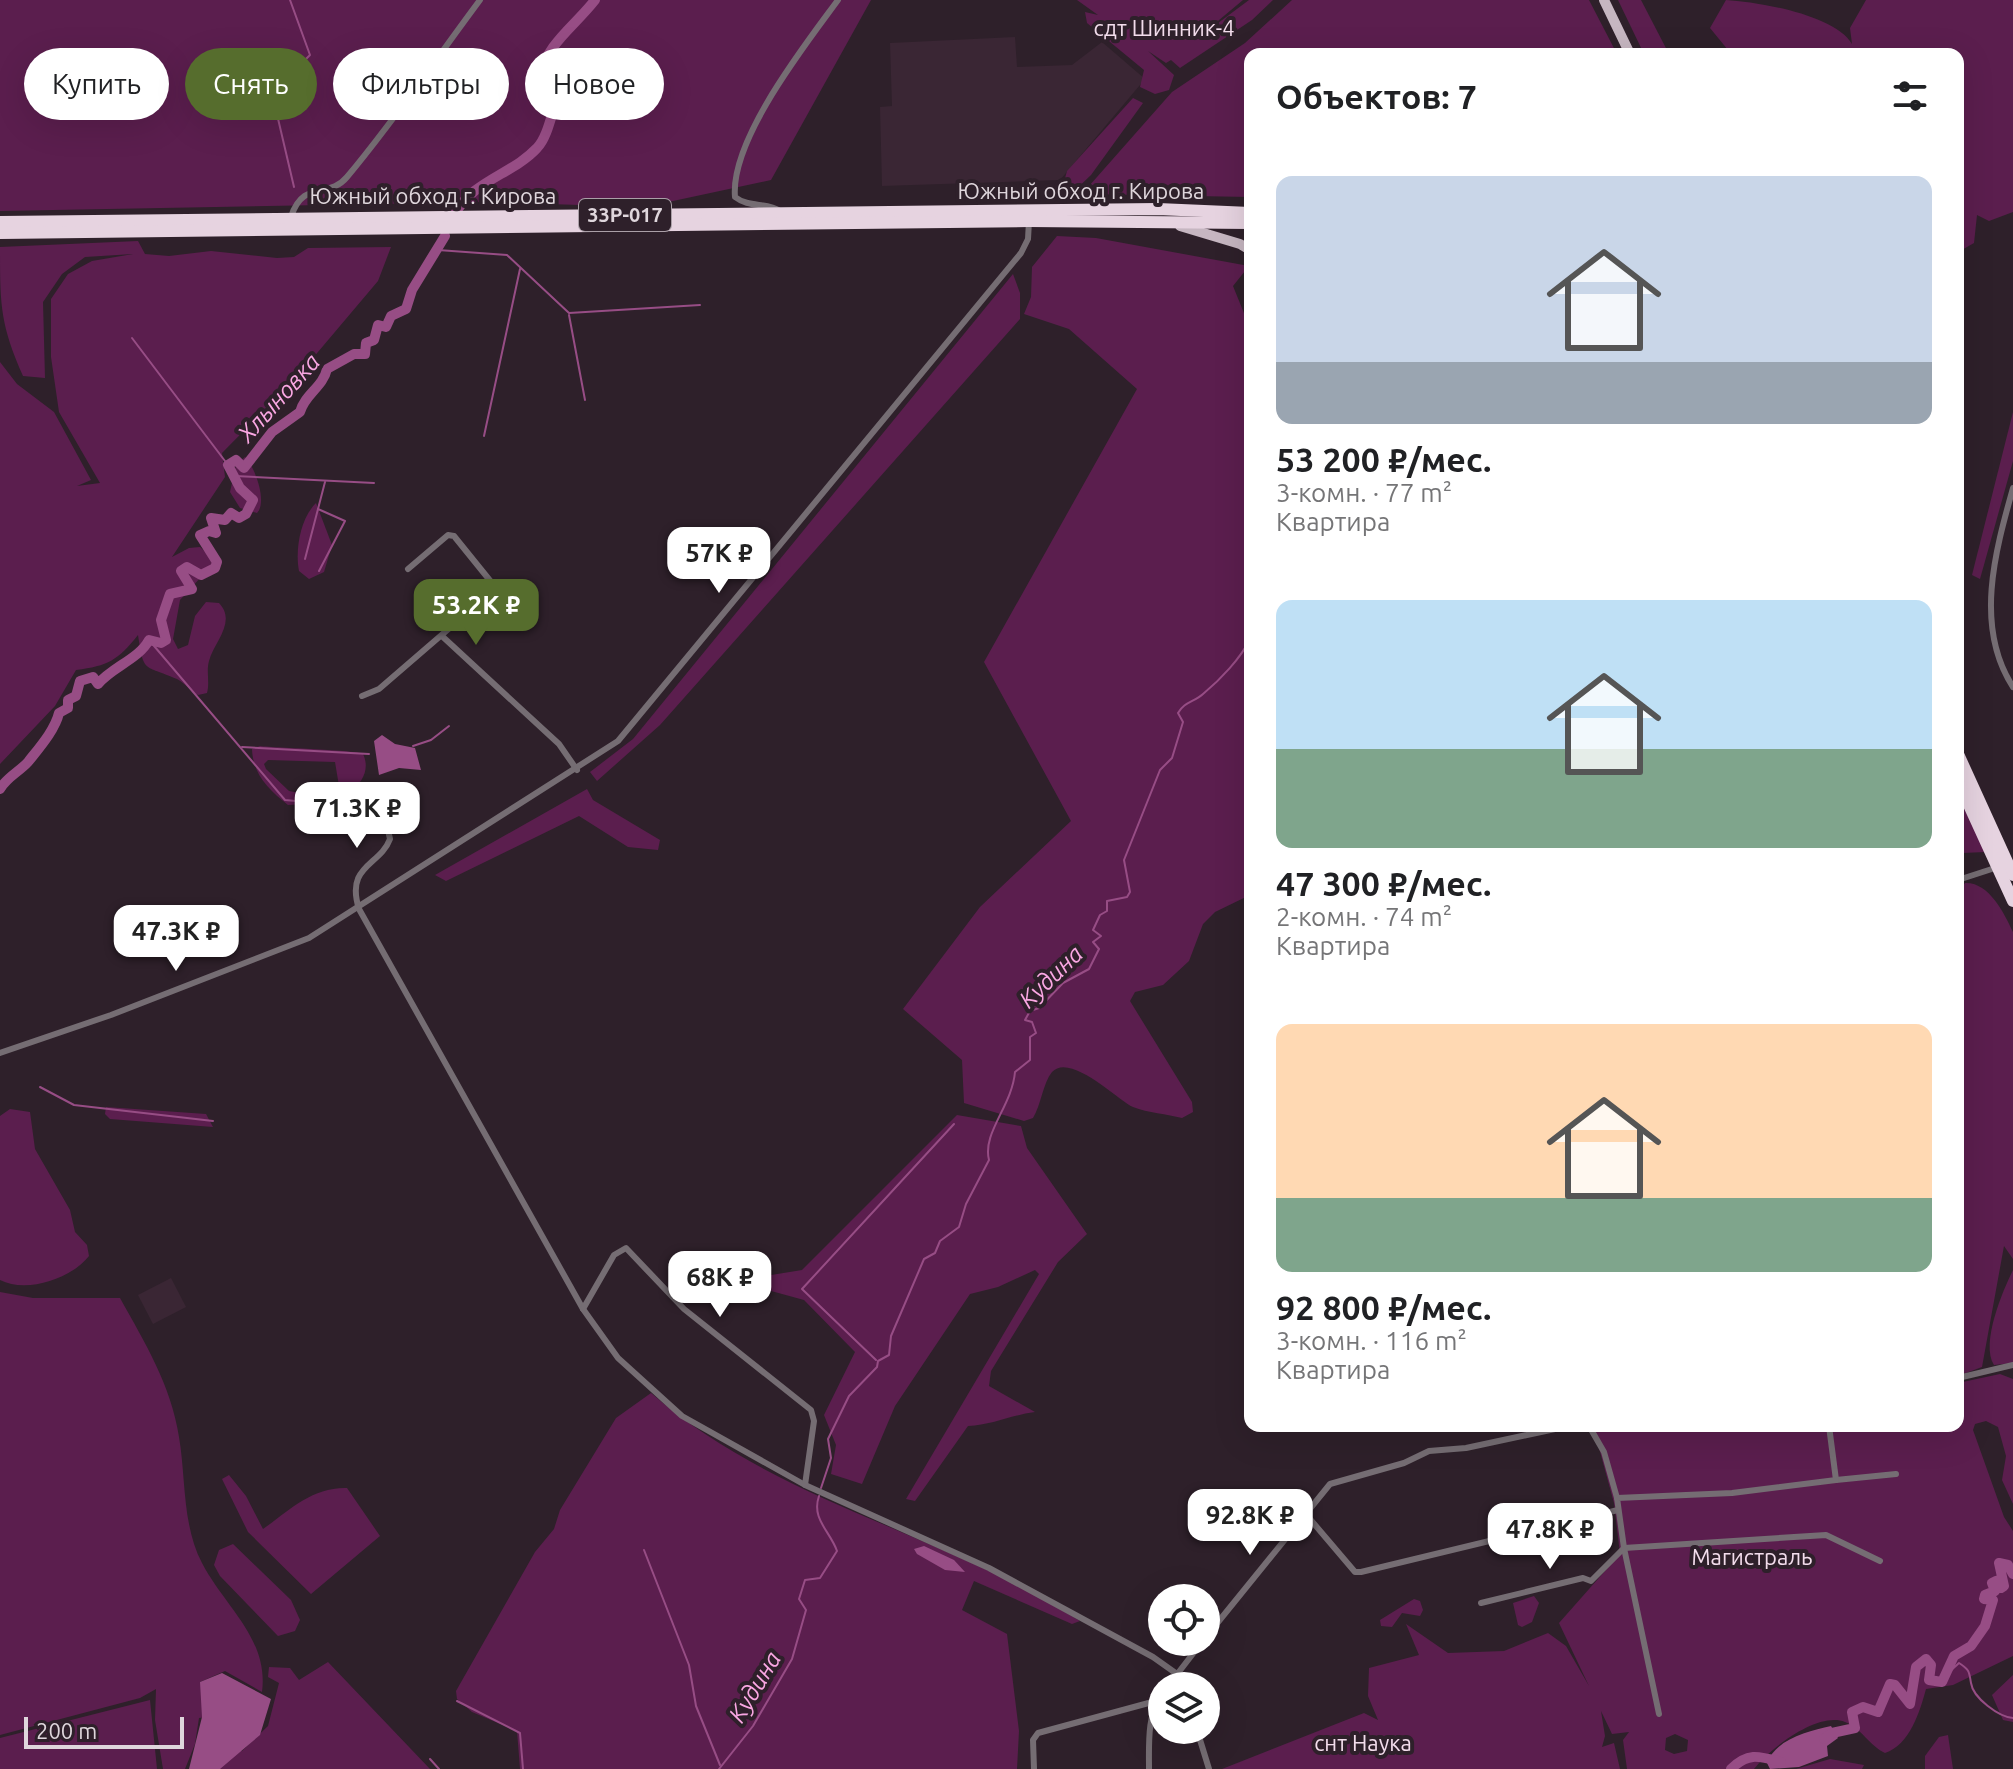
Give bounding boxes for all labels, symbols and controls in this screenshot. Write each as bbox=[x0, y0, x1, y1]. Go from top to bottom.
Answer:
park label: сдт Шинник-4 bbox=[1093, 15, 1235, 40]
chip: Купить bbox=[24, 48, 169, 120]
chip: Снять bbox=[185, 48, 317, 120]
chip: Фильтры bbox=[333, 48, 509, 120]
chip: Новое bbox=[525, 48, 664, 120]
icon: filters bbox=[1888, 74, 1932, 118]
text: Объектов: 7 bbox=[1276, 77, 1477, 115]
street label: Южный обход г. Кирова bbox=[958, 178, 1204, 203]
street label: Южный обход г. Кирова bbox=[310, 183, 556, 208]
road number: 33Р-017 bbox=[579, 199, 671, 231]
icon: home bbox=[1532, 228, 1676, 372]
water label: Хлыновка bbox=[231, 348, 325, 449]
text: 53 200 ₽/мес. bbox=[1276, 440, 1491, 478]
text: 3-комн. · 77 m² bbox=[1276, 478, 1452, 507]
text: Квартира bbox=[1276, 507, 1390, 536]
pin: 57K ₽ bbox=[663, 527, 775, 595]
text: 57K ₽ bbox=[685, 538, 753, 567]
pin: 53.2K ₽ bbox=[402, 579, 550, 647]
text: 53.2K ₽ bbox=[432, 590, 520, 619]
icon: home bbox=[1532, 652, 1676, 796]
pin: 71.3K ₽ bbox=[283, 782, 431, 850]
text: 71.3K ₽ bbox=[313, 793, 401, 822]
text: 47 300 ₽/мес. bbox=[1276, 864, 1491, 902]
text: 2-комн. · 74 m² bbox=[1276, 902, 1452, 931]
pin: 47.3K ₽ bbox=[102, 905, 250, 973]
text: 47.3K ₽ bbox=[132, 916, 220, 945]
text: Квартира bbox=[1276, 931, 1390, 960]
water label: Кудина bbox=[1013, 940, 1088, 1013]
icon: home bbox=[1532, 1076, 1676, 1220]
pin: 68K ₽ bbox=[664, 1251, 776, 1319]
text: 68K ₽ bbox=[686, 1262, 754, 1291]
text: 92 800 ₽/мес. bbox=[1276, 1288, 1491, 1326]
text: 3-комн. · 116 m² bbox=[1276, 1326, 1467, 1355]
text: Квартира bbox=[1276, 1355, 1390, 1384]
pin: 92.8K ₽ bbox=[1176, 1489, 1324, 1557]
text: 92.8K ₽ bbox=[1206, 1500, 1294, 1529]
pin: 47.8K ₽ bbox=[1476, 1503, 1624, 1571]
text: 47.8K ₽ bbox=[1506, 1514, 1594, 1543]
park label: Магистраль bbox=[1691, 1544, 1813, 1569]
map controls bbox=[1148, 1584, 1220, 1744]
button: locate bbox=[1148, 1584, 1220, 1656]
water label: Кудина bbox=[723, 1646, 786, 1727]
button: layers bbox=[1148, 1672, 1220, 1744]
scale bar bbox=[24, 1713, 184, 1749]
text: 200 m bbox=[36, 1718, 97, 1743]
park label: снт Наука bbox=[1314, 1730, 1412, 1755]

